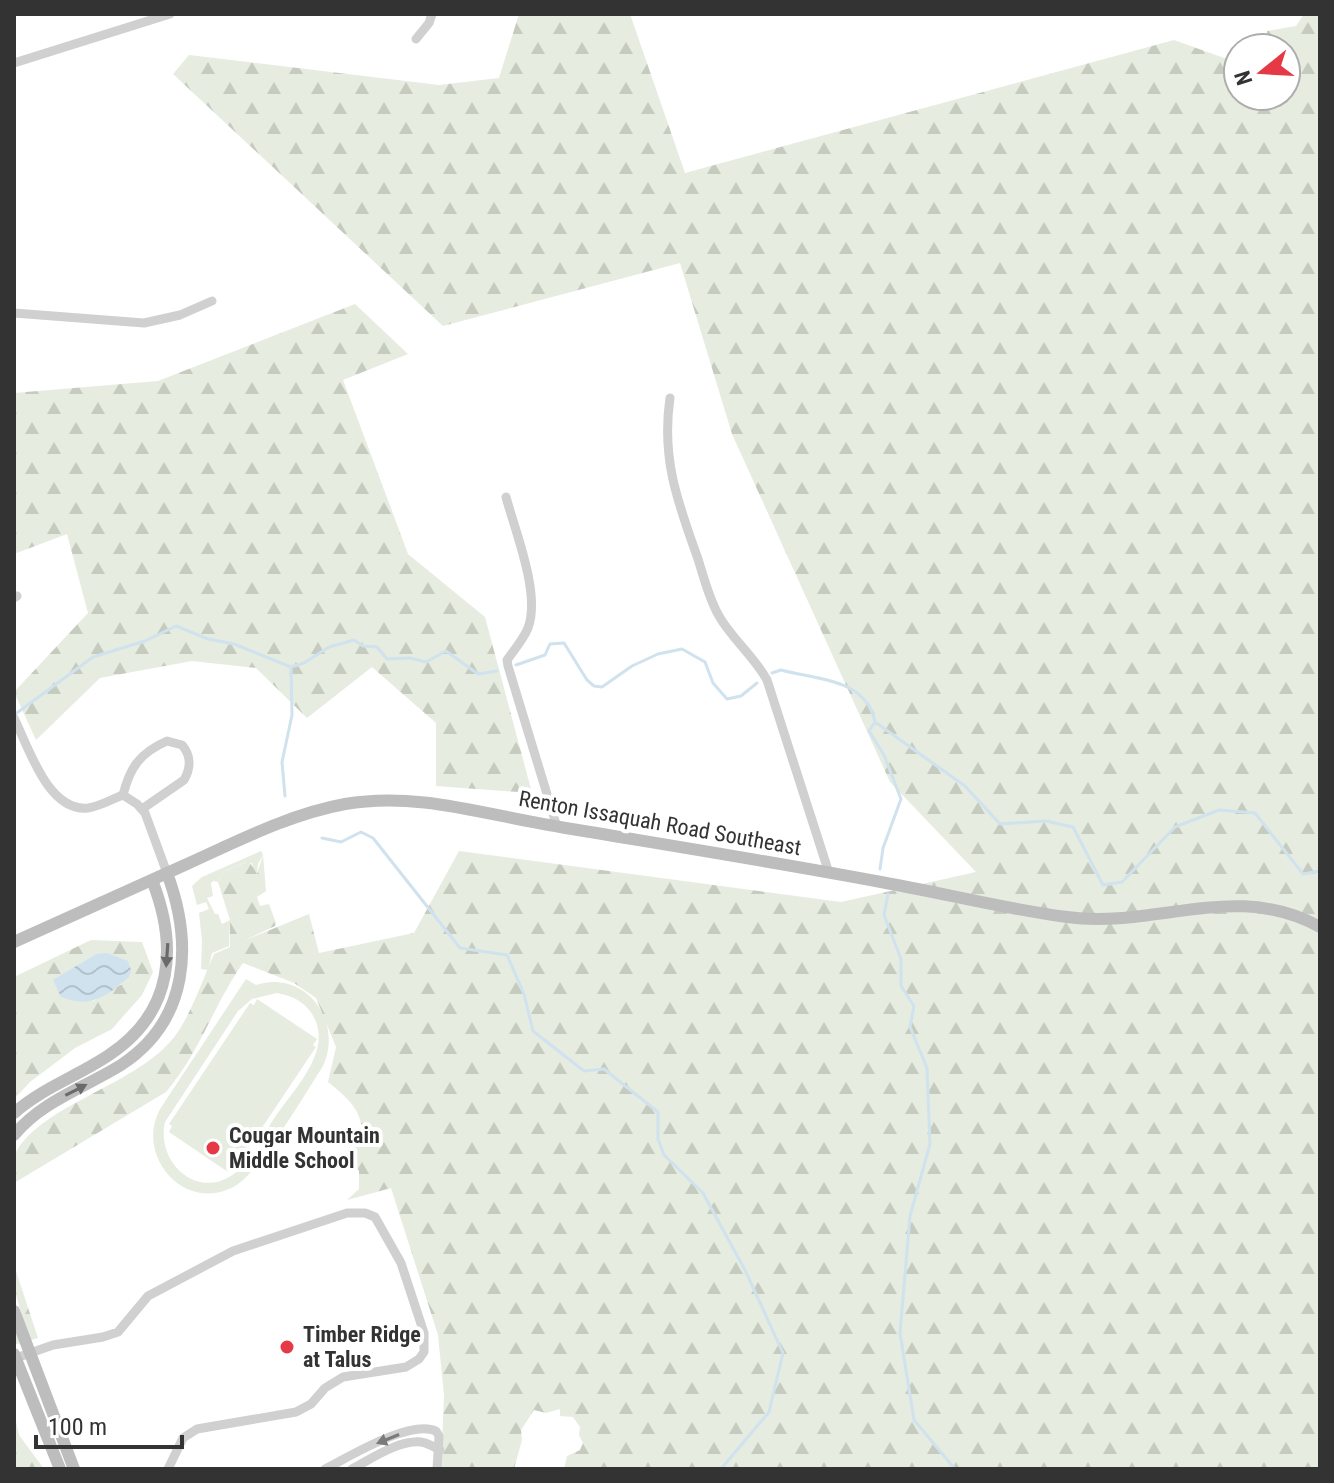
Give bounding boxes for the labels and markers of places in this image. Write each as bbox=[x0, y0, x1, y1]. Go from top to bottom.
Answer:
place label: Cougar Mountain Middle School bbox=[229, 1123, 380, 1173]
marker: Cougar Mountain Middle School bbox=[204, 1139, 222, 1157]
place label: Timber Ridge at Talus bbox=[303, 1322, 421, 1372]
marker: Timber Ridge at Talus bbox=[278, 1338, 296, 1356]

